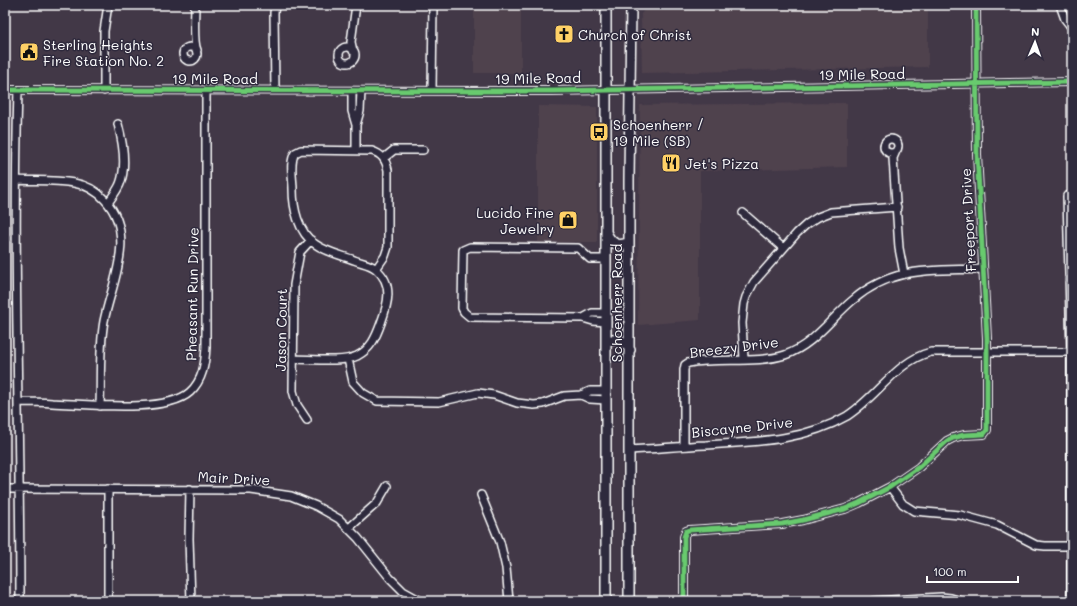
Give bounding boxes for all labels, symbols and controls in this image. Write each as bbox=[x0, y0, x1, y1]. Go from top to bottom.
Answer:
north arrow bbox=[1015, 22, 1055, 62]
church icon: Church of Christ bbox=[553, 23, 575, 45]
text: N bbox=[1031, 24, 1040, 39]
place label: Church of Christ bbox=[578, 25, 692, 44]
place label: Sterling Heights Fire Station No. 2 bbox=[43, 35, 164, 70]
public building icon: Sterling Heights Fire Station No. 2 bbox=[18, 41, 40, 63]
street label: 19 Mile Road bbox=[819, 64, 905, 84]
street label: 19 Mile Road bbox=[495, 68, 581, 88]
street label: 19 Mile Road bbox=[172, 69, 258, 88]
place label: Schoenherr / 19 Mile (SB) bbox=[613, 115, 704, 150]
bus stop icon: Schoenherr / 19 Mile (SB) bbox=[588, 121, 610, 143]
restaurant icon: Jet's Pizza bbox=[660, 152, 682, 174]
place label: Jet's Pizza bbox=[685, 154, 759, 173]
street label: Freeport Drive bbox=[956, 168, 980, 272]
place label: Lucido Fine Jewelry bbox=[476, 203, 554, 238]
shop icon: Lucido Fine Jewelry bbox=[557, 209, 579, 231]
street label: Pheasant Run Drive bbox=[181, 227, 203, 361]
street label: Schoenherr Road bbox=[607, 244, 626, 362]
street label: Jason Court bbox=[271, 288, 291, 372]
street label: Breezy Drive bbox=[688, 332, 780, 362]
street label: Biscayne Drive bbox=[690, 412, 794, 442]
street label: Mair Drive bbox=[197, 467, 271, 489]
scale bar bbox=[927, 558, 1018, 584]
text: 100 m bbox=[933, 563, 967, 579]

